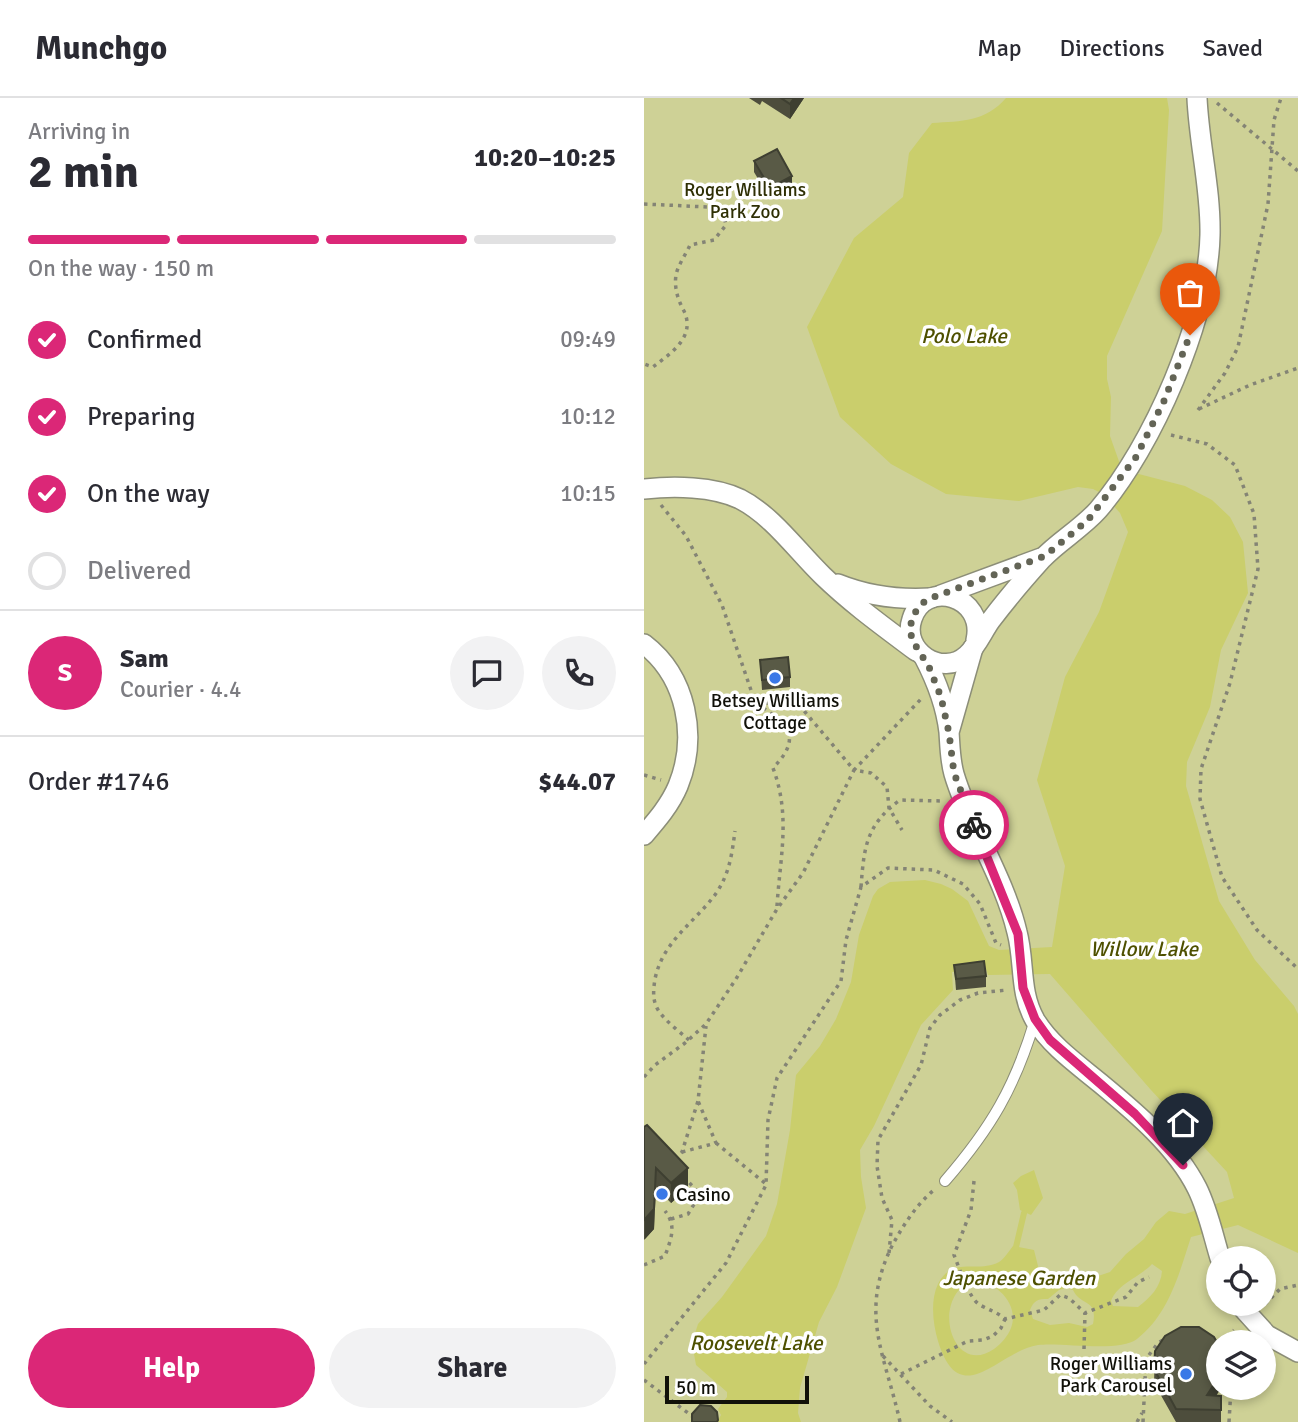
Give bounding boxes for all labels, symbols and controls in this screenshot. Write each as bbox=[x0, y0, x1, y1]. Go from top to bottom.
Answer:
text: Munchgo bbox=[35, 28, 167, 69]
text: Map bbox=[977, 33, 1022, 63]
text: Directions bbox=[1060, 33, 1165, 63]
text: Saved bbox=[1203, 33, 1263, 63]
text: Arriving in bbox=[28, 117, 130, 146]
text: 10:20–10:25 bbox=[474, 142, 616, 174]
text: 2 min bbox=[28, 144, 139, 200]
park label: Roger Williams Park Zoo bbox=[684, 178, 806, 224]
text: On the way · 150 m bbox=[28, 254, 214, 283]
pin bbox=[1160, 263, 1220, 335]
icon: bag bbox=[1171, 274, 1209, 312]
icon: check bbox=[28, 321, 66, 359]
water label: Polo Lake bbox=[921, 323, 1008, 349]
text: Confirmed bbox=[87, 324, 202, 356]
text: 09:49 bbox=[560, 325, 616, 354]
icon: check bbox=[28, 398, 66, 436]
text: Preparing bbox=[87, 401, 195, 433]
text: 10:12 bbox=[560, 402, 616, 431]
icon: check bbox=[28, 475, 66, 513]
text: On the way bbox=[87, 478, 210, 510]
text: 10:15 bbox=[560, 479, 616, 508]
text: Delivered bbox=[87, 555, 192, 587]
button: chat bbox=[450, 636, 524, 710]
button: phone bbox=[542, 636, 616, 710]
text: Sam bbox=[120, 643, 169, 675]
text: S bbox=[58, 657, 72, 689]
marker: Betsey Williams Cottage bbox=[767, 670, 783, 686]
text: Courier · 4.4 bbox=[120, 675, 241, 704]
place label: Betsey Williams Cottage bbox=[711, 689, 839, 735]
text: Order #1746 bbox=[28, 766, 169, 798]
text: $44.07 bbox=[538, 766, 616, 798]
courier bbox=[939, 790, 1009, 860]
icon: bike bbox=[955, 806, 993, 844]
water label: Willow Lake bbox=[1090, 936, 1199, 962]
pin bbox=[1153, 1093, 1213, 1165]
icon: home bbox=[1164, 1104, 1202, 1142]
place label: Casino bbox=[676, 1183, 731, 1207]
marker: Casino bbox=[654, 1186, 670, 1202]
map controls bbox=[1206, 1246, 1276, 1400]
button: locate bbox=[1206, 1246, 1276, 1316]
water label: Japanese Garden bbox=[943, 1265, 1096, 1291]
button: Help bbox=[28, 1328, 315, 1408]
button: Share bbox=[329, 1328, 616, 1408]
water label: Roosevelt Lake bbox=[689, 1330, 824, 1356]
button: layers bbox=[1206, 1330, 1276, 1400]
place label: Roger Williams Park Carousel bbox=[1050, 1352, 1172, 1398]
marker: Roger Williams Park Carousel bbox=[1178, 1366, 1194, 1382]
scale bar bbox=[665, 1373, 808, 1405]
text: 50 m bbox=[676, 1376, 716, 1400]

